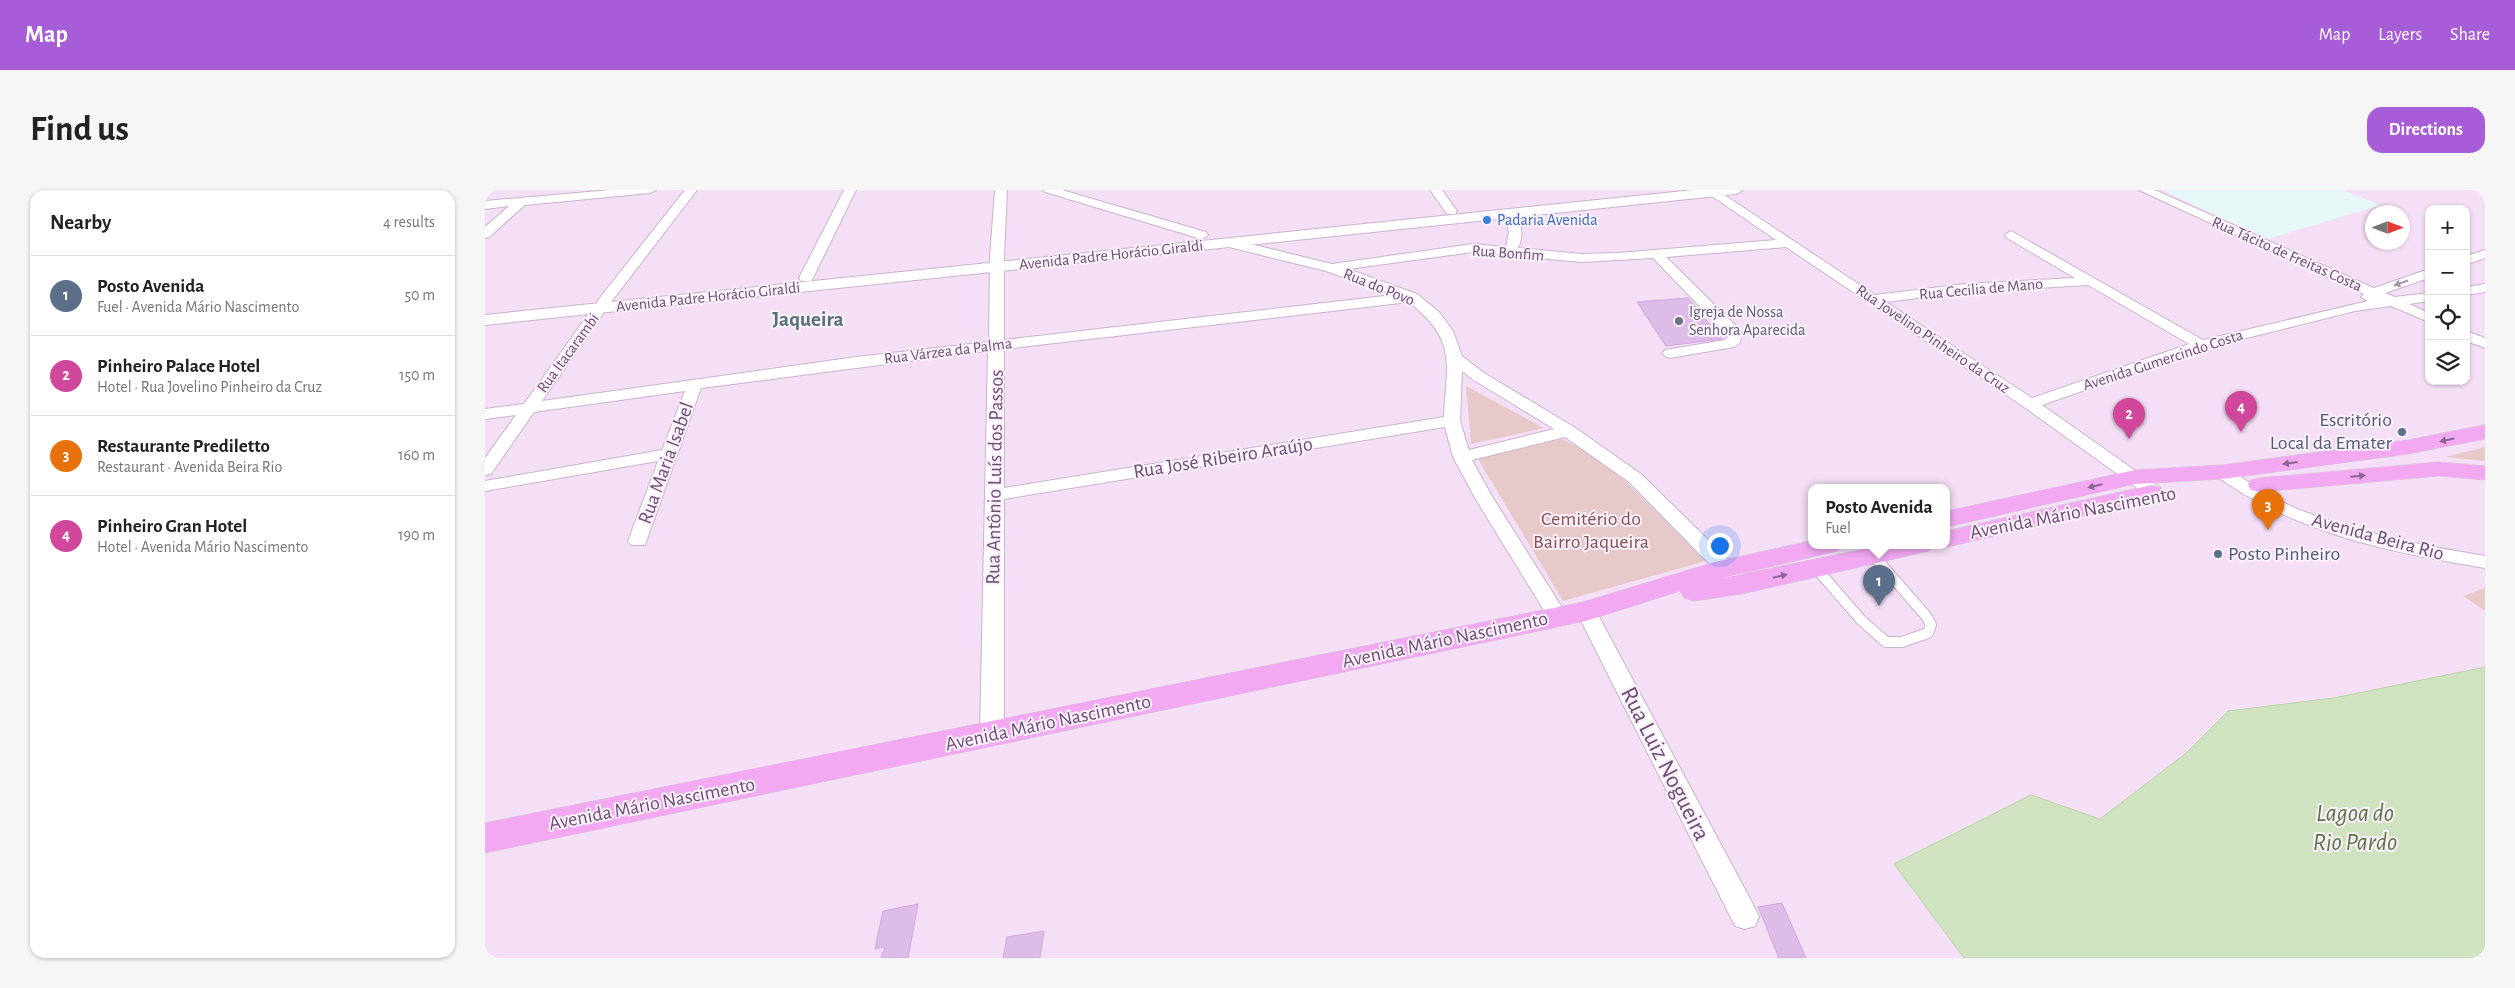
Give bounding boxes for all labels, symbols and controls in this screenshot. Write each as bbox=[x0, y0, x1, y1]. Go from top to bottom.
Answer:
text: Map bbox=[25, 23, 68, 47]
text: Map bbox=[2319, 26, 2350, 44]
text: Layers bbox=[2378, 26, 2422, 44]
text: Share bbox=[2450, 26, 2490, 44]
button: Directions bbox=[2367, 107, 2485, 153]
text: Find us bbox=[30, 112, 129, 147]
north arrow bbox=[2365, 205, 2410, 250]
map controls bbox=[2425, 205, 2470, 385]
button: + bbox=[2425, 205, 2470, 250]
text: Nearby bbox=[50, 212, 111, 233]
place label: Padaria Avenida bbox=[1497, 212, 1598, 228]
text: 4 results bbox=[383, 214, 435, 230]
marker: Padaria Avenida bbox=[1481, 214, 1493, 226]
street label: Rua Tácito de Freitas Costa bbox=[2209, 214, 2365, 294]
street label: Avenida Padre Horácio Giraldi bbox=[1018, 237, 1204, 273]
street label: Rua Bonfim bbox=[1471, 242, 1545, 264]
button: − bbox=[2425, 250, 2470, 295]
street label: Rua do Povo bbox=[1341, 265, 1417, 309]
street label: Rua Cecilia de Mano bbox=[1918, 276, 2044, 302]
text: Posto Avenida bbox=[97, 277, 204, 296]
street label: Avenida Padre Horácio Giraldi bbox=[615, 279, 801, 315]
one-way arrow bbox=[2393, 279, 2408, 287]
street label: Rua Jovelino Pinheiro da Cruz bbox=[1853, 282, 2013, 397]
text: 1 bbox=[63, 287, 69, 303]
text: 50 m bbox=[404, 287, 435, 303]
button: locate bbox=[2425, 295, 2470, 340]
text: Fuel · Avenida Mário Nascimento bbox=[97, 299, 299, 315]
place label: Igreja de Nossa Senhora Aparecida bbox=[1689, 304, 1805, 338]
district label: Jaqueira bbox=[772, 309, 844, 330]
street label: Rua Itacarambi bbox=[534, 310, 602, 396]
marker: Igreja de Nossa Senhora Aparecida bbox=[1673, 315, 1685, 327]
street label: Avenida Gumercindo Costa bbox=[2081, 327, 2245, 393]
street label: Rua Várzea da Palma bbox=[883, 335, 1013, 367]
button: layers bbox=[2425, 340, 2470, 385]
text: Pinheiro Palace Hotel bbox=[97, 357, 260, 376]
text: 2 bbox=[62, 367, 70, 383]
text: 150 m bbox=[399, 367, 435, 383]
street label: Rua Antônio Luís dos Passos bbox=[983, 369, 1007, 585]
text: Hotel · Rua Jovelino Pinheiro da Cruz bbox=[97, 379, 322, 395]
pin: 4 bbox=[2225, 391, 2257, 432]
pin: 2 bbox=[2113, 398, 2145, 439]
street label: Rua Maria Isabel bbox=[635, 399, 697, 527]
place label: Escritório Local da Emater bbox=[2270, 410, 2393, 453]
marker: Escritório Local da Emater bbox=[2396, 426, 2408, 438]
street label: Rua José Ribeiro Araújo bbox=[1132, 434, 1314, 482]
one-way arrow bbox=[2438, 436, 2454, 444]
text: Restaurante Prediletto bbox=[97, 437, 270, 456]
text: 3 bbox=[63, 447, 69, 463]
text: 160 m bbox=[398, 447, 435, 463]
text: Restaurant · Avenida Beira Rio bbox=[97, 459, 282, 475]
one-way arrow bbox=[2282, 459, 2298, 467]
one-way arrow bbox=[2351, 472, 2367, 480]
one-way arrow bbox=[2087, 482, 2102, 490]
street label: Avenida Mário Nascimento bbox=[1968, 483, 2178, 543]
popup bbox=[1808, 484, 1950, 549]
pin: 3 bbox=[2252, 489, 2284, 530]
text: Posto Avenida bbox=[1825, 498, 1933, 517]
park label: Cemitério do Bairro Jaqueira bbox=[1533, 509, 1649, 552]
street label: Avenida Beira Rio bbox=[2310, 510, 2446, 564]
text: Pinheiro Gran Hotel bbox=[97, 517, 247, 536]
text: Fuel bbox=[1825, 520, 1851, 536]
text: 4 bbox=[62, 527, 70, 543]
text: 190 m bbox=[398, 527, 435, 543]
your location bbox=[1707, 533, 1733, 559]
text: Hotel · Avenida Mário Nascimento bbox=[97, 539, 308, 555]
place label: Posto Pinheiro bbox=[2228, 544, 2340, 564]
marker: Posto Pinheiro bbox=[2212, 548, 2224, 560]
pin: 1 bbox=[1863, 565, 1895, 606]
one-way arrow bbox=[1772, 572, 1788, 580]
street label: Avenida Mário Nascimento bbox=[1340, 608, 1550, 672]
street label: Rua Luiz Nogueira bbox=[1616, 683, 1714, 845]
street label: Avenida Mário Nascimento bbox=[943, 691, 1153, 755]
street label: Avenida Mário Nascimento bbox=[547, 774, 757, 834]
water label: Lagoa do Rio Pardo bbox=[2313, 801, 2397, 855]

